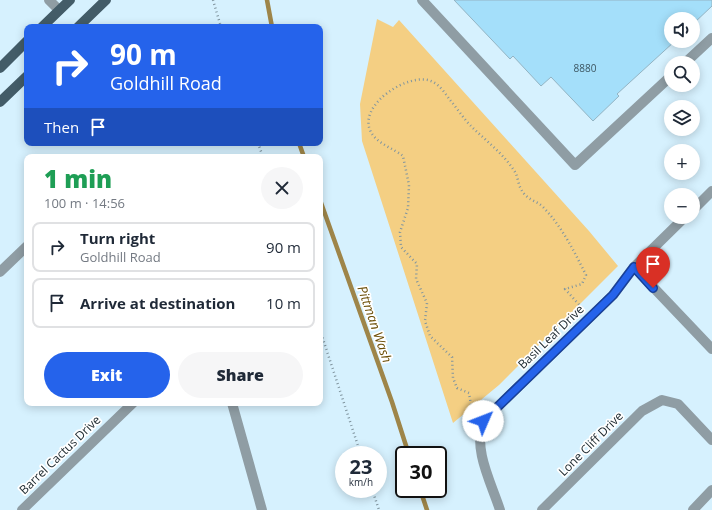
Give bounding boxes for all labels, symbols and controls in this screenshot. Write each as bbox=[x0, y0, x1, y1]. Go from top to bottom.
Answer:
map controls bbox=[664, 12, 700, 224]
button: sound bbox=[664, 12, 700, 48]
text: 90 m bbox=[110, 35, 177, 73]
icon: right bbox=[44, 40, 96, 92]
button: search bbox=[664, 56, 700, 92]
house number: 8880 bbox=[574, 61, 597, 75]
text: Goldhill Road bbox=[110, 71, 222, 95]
button: layers bbox=[664, 100, 700, 136]
icon: arrive bbox=[87, 116, 109, 138]
text: Then bbox=[44, 117, 79, 137]
button: + bbox=[664, 144, 700, 180]
text: 1 min bbox=[44, 162, 112, 195]
button: close bbox=[261, 167, 303, 209]
button: − bbox=[664, 188, 700, 224]
text: 100 m · 14:56 bbox=[44, 194, 125, 212]
text: Turn right bbox=[80, 228, 155, 248]
icon: right bbox=[46, 236, 68, 258]
text: 90 m bbox=[266, 237, 301, 257]
pin bbox=[636, 247, 670, 288]
text: Goldhill Road bbox=[80, 248, 161, 266]
icon: arrive bbox=[642, 253, 664, 275]
water label: Pittman Wash bbox=[353, 283, 397, 365]
icon: arrive bbox=[46, 292, 68, 314]
text: Arrive at destination bbox=[80, 293, 235, 313]
text: 10 m bbox=[266, 293, 301, 313]
street label: Basil Leaf Drive bbox=[514, 301, 588, 372]
button: Exit bbox=[44, 352, 170, 398]
button: Share bbox=[178, 352, 303, 398]
position arrow bbox=[462, 400, 504, 442]
street label: Lone Cliff Drive bbox=[555, 407, 627, 480]
street label: Barrel Cactus Drive bbox=[15, 411, 104, 498]
speed limit sign: 30 bbox=[395, 446, 447, 498]
text: 23 bbox=[350, 453, 372, 480]
text: km/h bbox=[349, 475, 373, 489]

